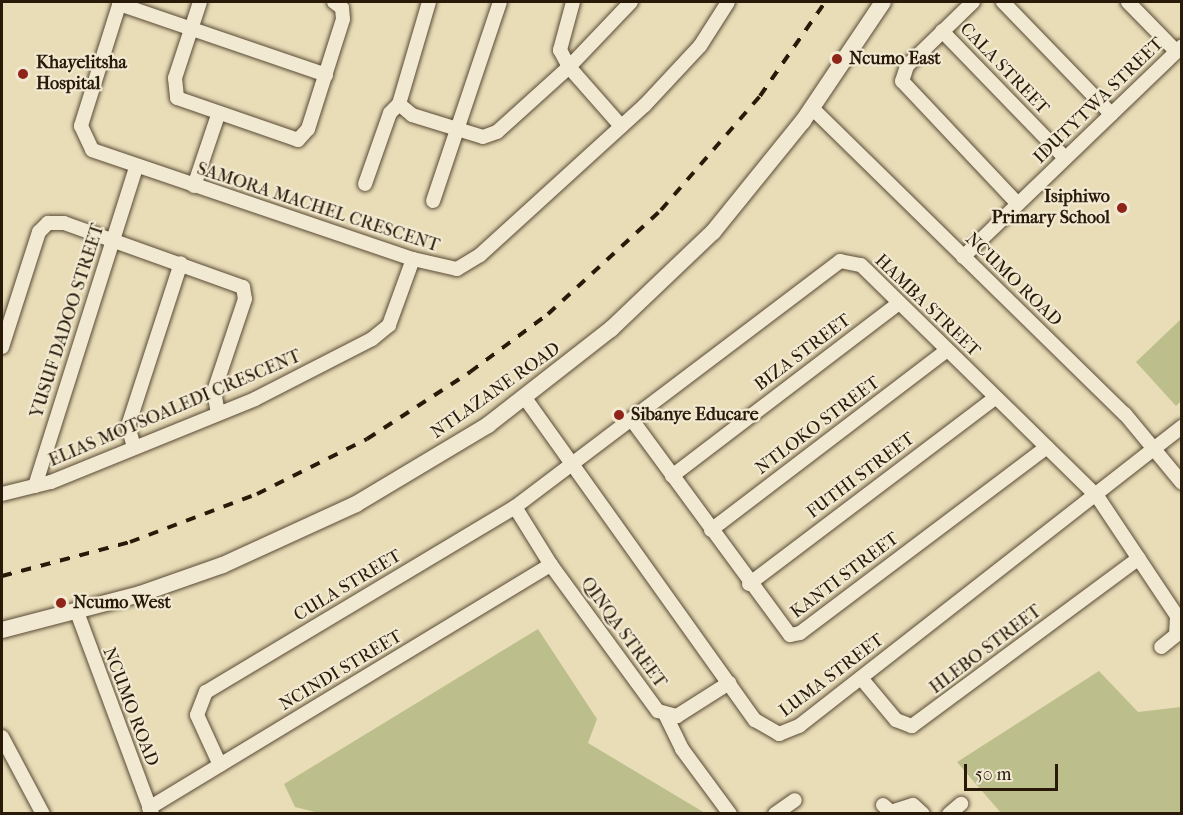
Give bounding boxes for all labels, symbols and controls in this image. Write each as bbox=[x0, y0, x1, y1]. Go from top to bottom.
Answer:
street label: CALA STREET bbox=[955, 19, 1053, 119]
street label: IDUTYTWA STREET bbox=[1030, 33, 1168, 169]
place label: Ncumo East bbox=[849, 48, 941, 70]
marker: Ncumo East bbox=[830, 52, 844, 66]
place label: Khayelitsha Hospital bbox=[36, 53, 127, 96]
marker: Khayelitsha Hospital bbox=[14, 65, 32, 83]
street label: SAMORA MACHEL CRESCENT bbox=[194, 158, 442, 258]
place label: Isiphiwo Primary School bbox=[992, 187, 1110, 230]
marker: Isiphiwo Primary School bbox=[1115, 201, 1129, 215]
street label: YUSUF DADOO STREET bbox=[26, 221, 110, 421]
street label: NCUMO ROAD bbox=[960, 229, 1066, 331]
street label: HAMBA STREET bbox=[870, 250, 984, 362]
street label: BIZA STREET bbox=[751, 310, 855, 396]
street label: NTLAZANE ROAD bbox=[427, 338, 565, 444]
street label: ELIAS MOTSOALEDI CRESCENT bbox=[46, 346, 304, 472]
street label: NTLOKO STREET bbox=[752, 372, 884, 480]
place label: Sibanye Educare bbox=[631, 404, 759, 426]
marker: Sibanye Educare bbox=[612, 408, 626, 422]
street label: FUTHI STREET bbox=[803, 428, 919, 524]
street label: KANTI STREET bbox=[787, 528, 903, 624]
street label: CULA STREET bbox=[290, 545, 406, 627]
street label: QINQA STREET bbox=[576, 573, 670, 693]
place label: Ncumo West bbox=[73, 592, 171, 614]
marker: Ncumo West bbox=[54, 596, 68, 610]
street label: HLEBO STREET bbox=[926, 601, 1046, 699]
street label: NCINDI STREET bbox=[276, 626, 406, 716]
street label: LUMA STREET bbox=[776, 630, 888, 722]
street label: NCUMO ROAD bbox=[97, 644, 163, 770]
scale bar bbox=[967, 752, 1062, 790]
text: 50 m bbox=[975, 764, 1011, 785]

